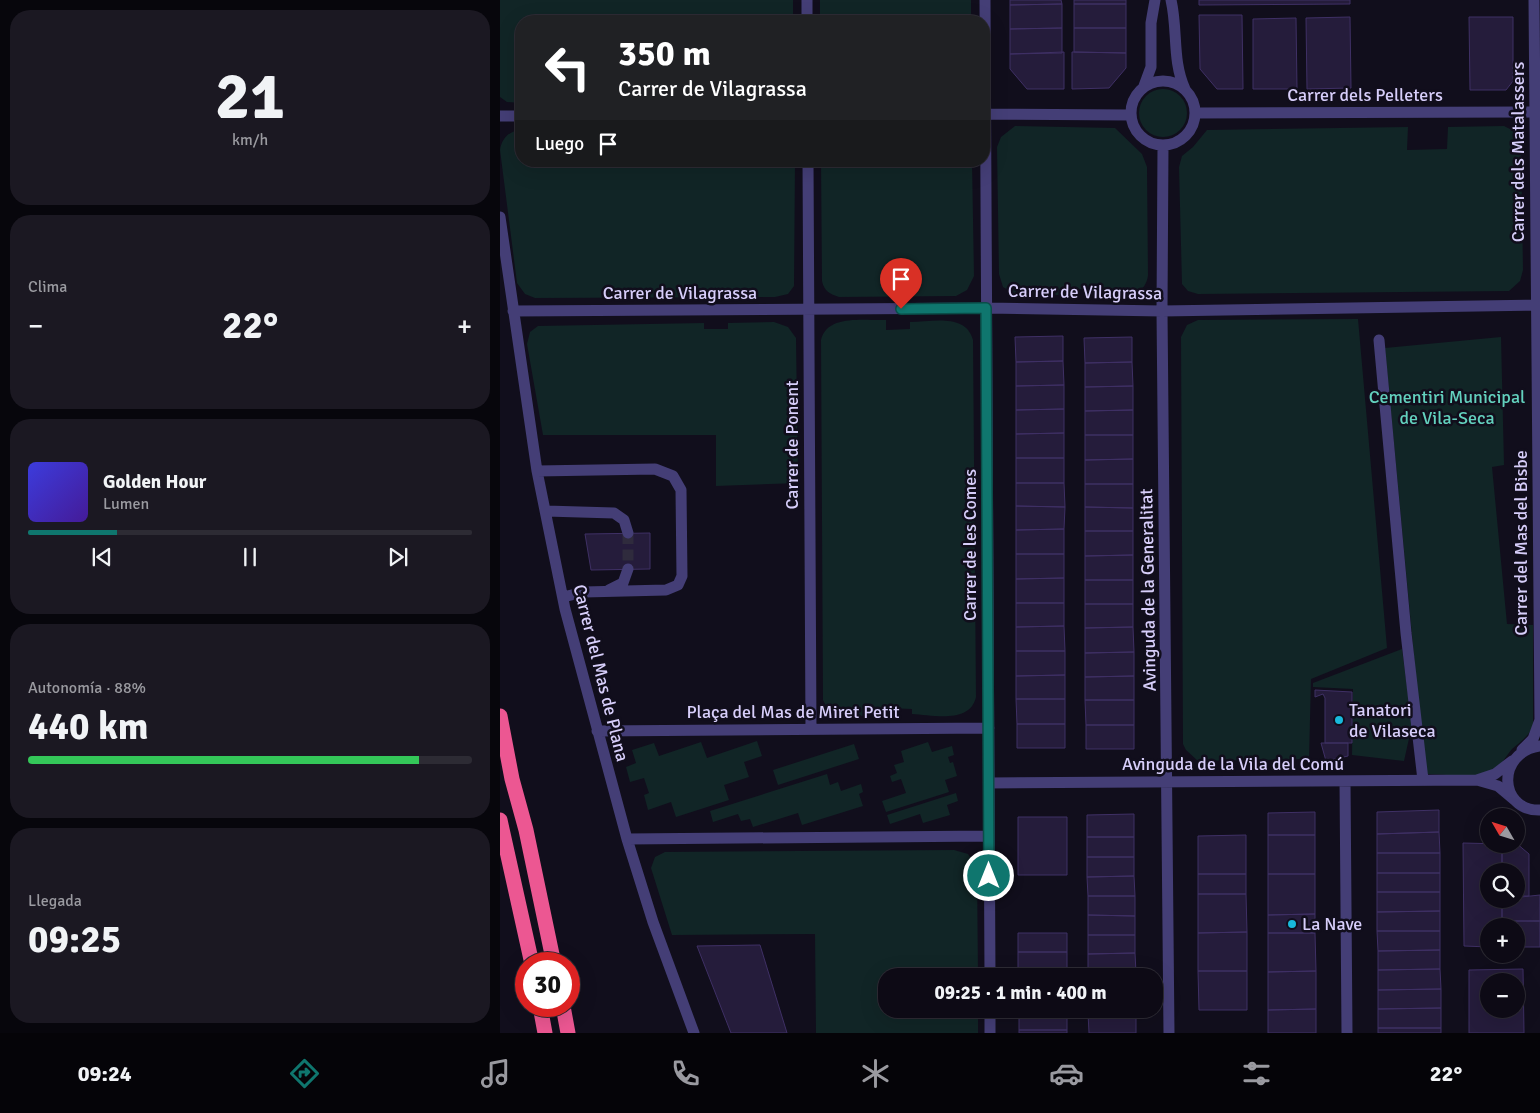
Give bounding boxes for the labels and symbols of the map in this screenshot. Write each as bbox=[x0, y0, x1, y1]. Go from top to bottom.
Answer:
street label: Carrer dels Matalassers bbox=[1507, 62, 1529, 242]
street label: Carrer dels Pelleters bbox=[1287, 84, 1443, 106]
pin bbox=[880, 258, 922, 309]
street label: Carrer de Vilagrassa bbox=[1008, 280, 1162, 304]
street label: Carrer de Vilagrassa bbox=[603, 282, 757, 304]
street label: Carrer de Ponent bbox=[781, 381, 803, 509]
park label: Cementiri Municipal de Vila-Seca bbox=[1369, 386, 1525, 429]
street label: Carrer del Mas del Bisbe bbox=[1510, 450, 1532, 636]
street label: Carrer de les Comes bbox=[959, 469, 981, 621]
street label: Avinguda de la Generalitat bbox=[1135, 488, 1161, 692]
street label: Carrer del Mas de Plana bbox=[568, 582, 634, 764]
place label: Tanatori de Vilaseca bbox=[1349, 699, 1436, 742]
street label: Plaça del Mas de Miret Petit bbox=[686, 701, 900, 723]
marker: Tanatori de Vilaseca bbox=[1333, 714, 1345, 726]
street label: Avinguda de la Vila del Comú bbox=[1122, 753, 1344, 775]
north arrow bbox=[1480, 808, 1525, 852]
position arrow bbox=[962, 849, 1014, 901]
place label: La Nave bbox=[1302, 913, 1362, 935]
marker: La Nave bbox=[1286, 918, 1298, 930]
speed limit sign: 30 bbox=[515, 952, 580, 1017]

